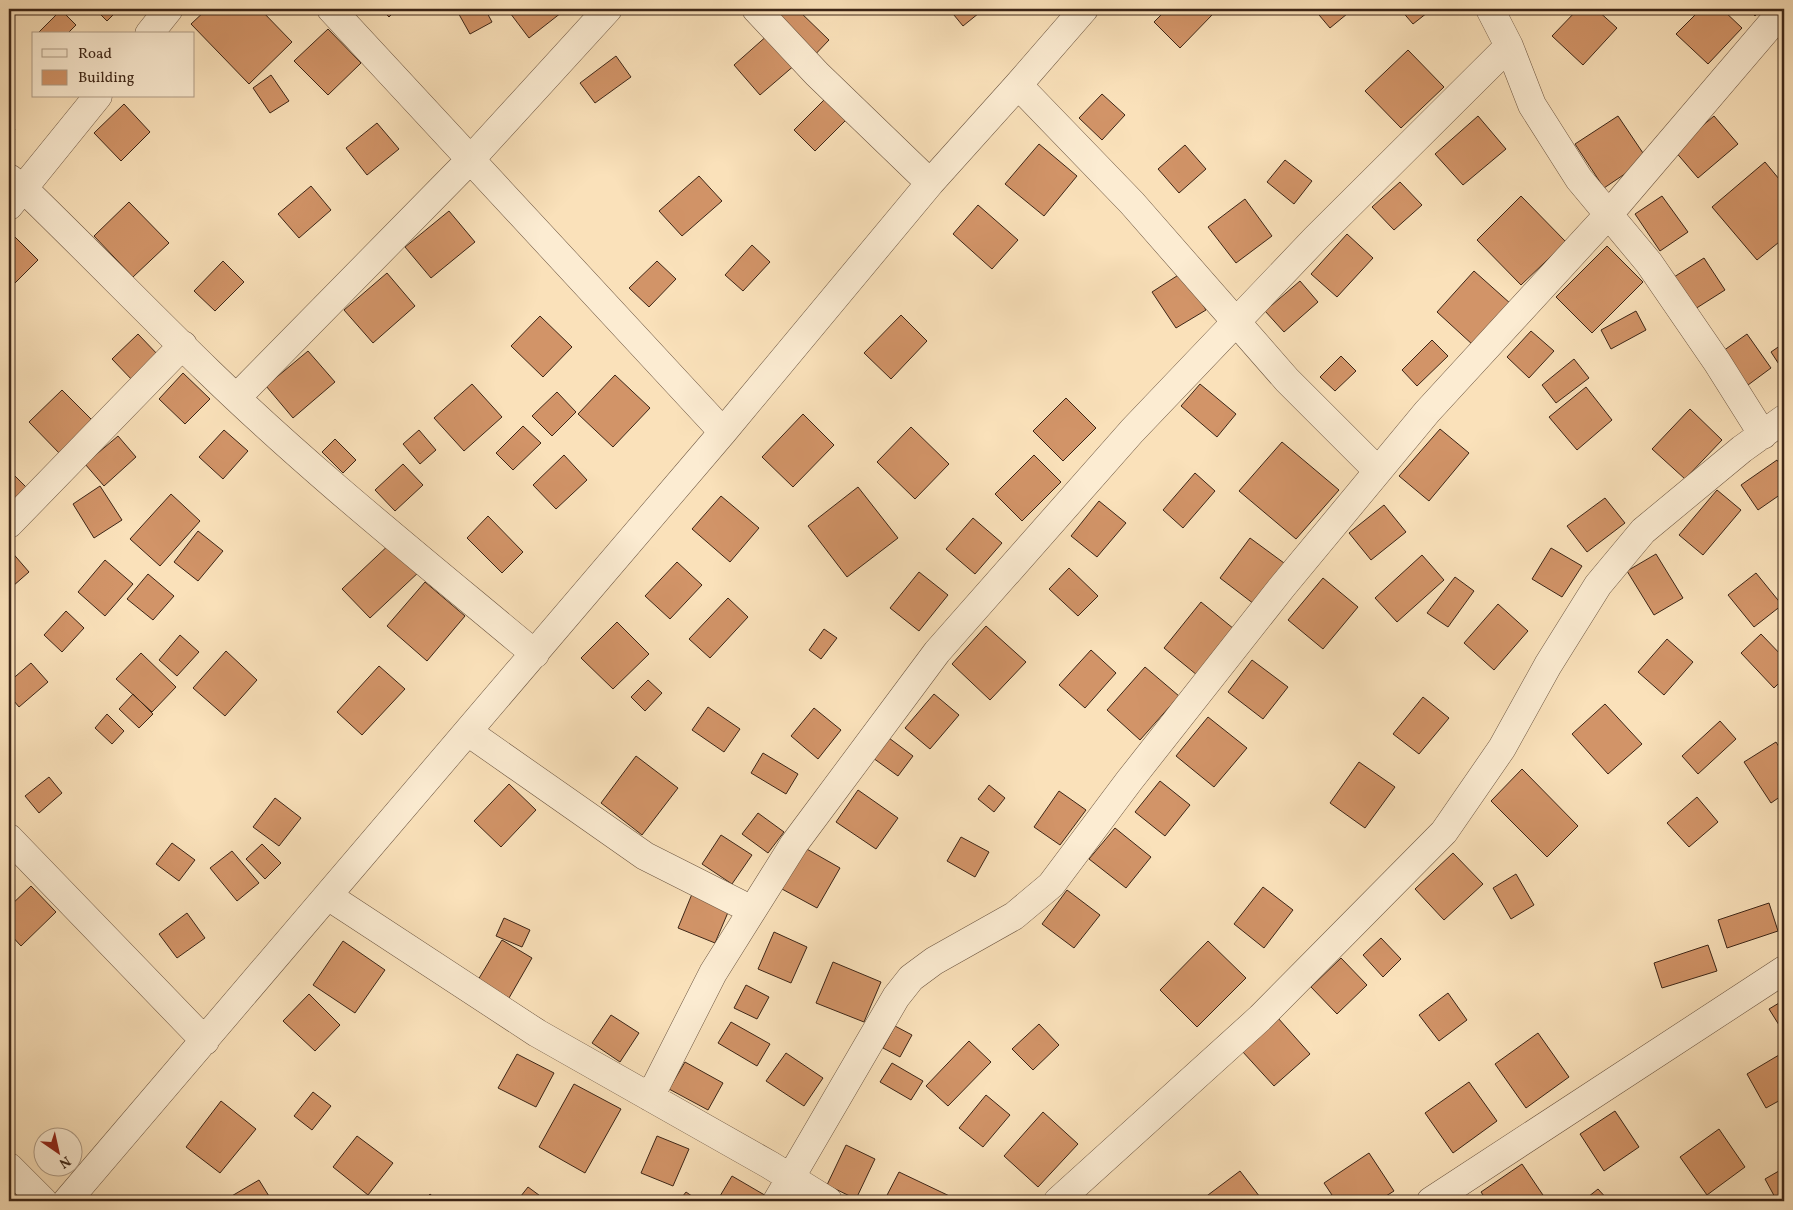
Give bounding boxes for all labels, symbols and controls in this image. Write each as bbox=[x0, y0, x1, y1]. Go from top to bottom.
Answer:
legend bbox=[32, 32, 195, 98]
text: Road bbox=[78, 44, 112, 65]
text: Building bbox=[78, 68, 135, 89]
north arrow bbox=[32, 1128, 82, 1178]
text: N bbox=[55, 1151, 74, 1172]

